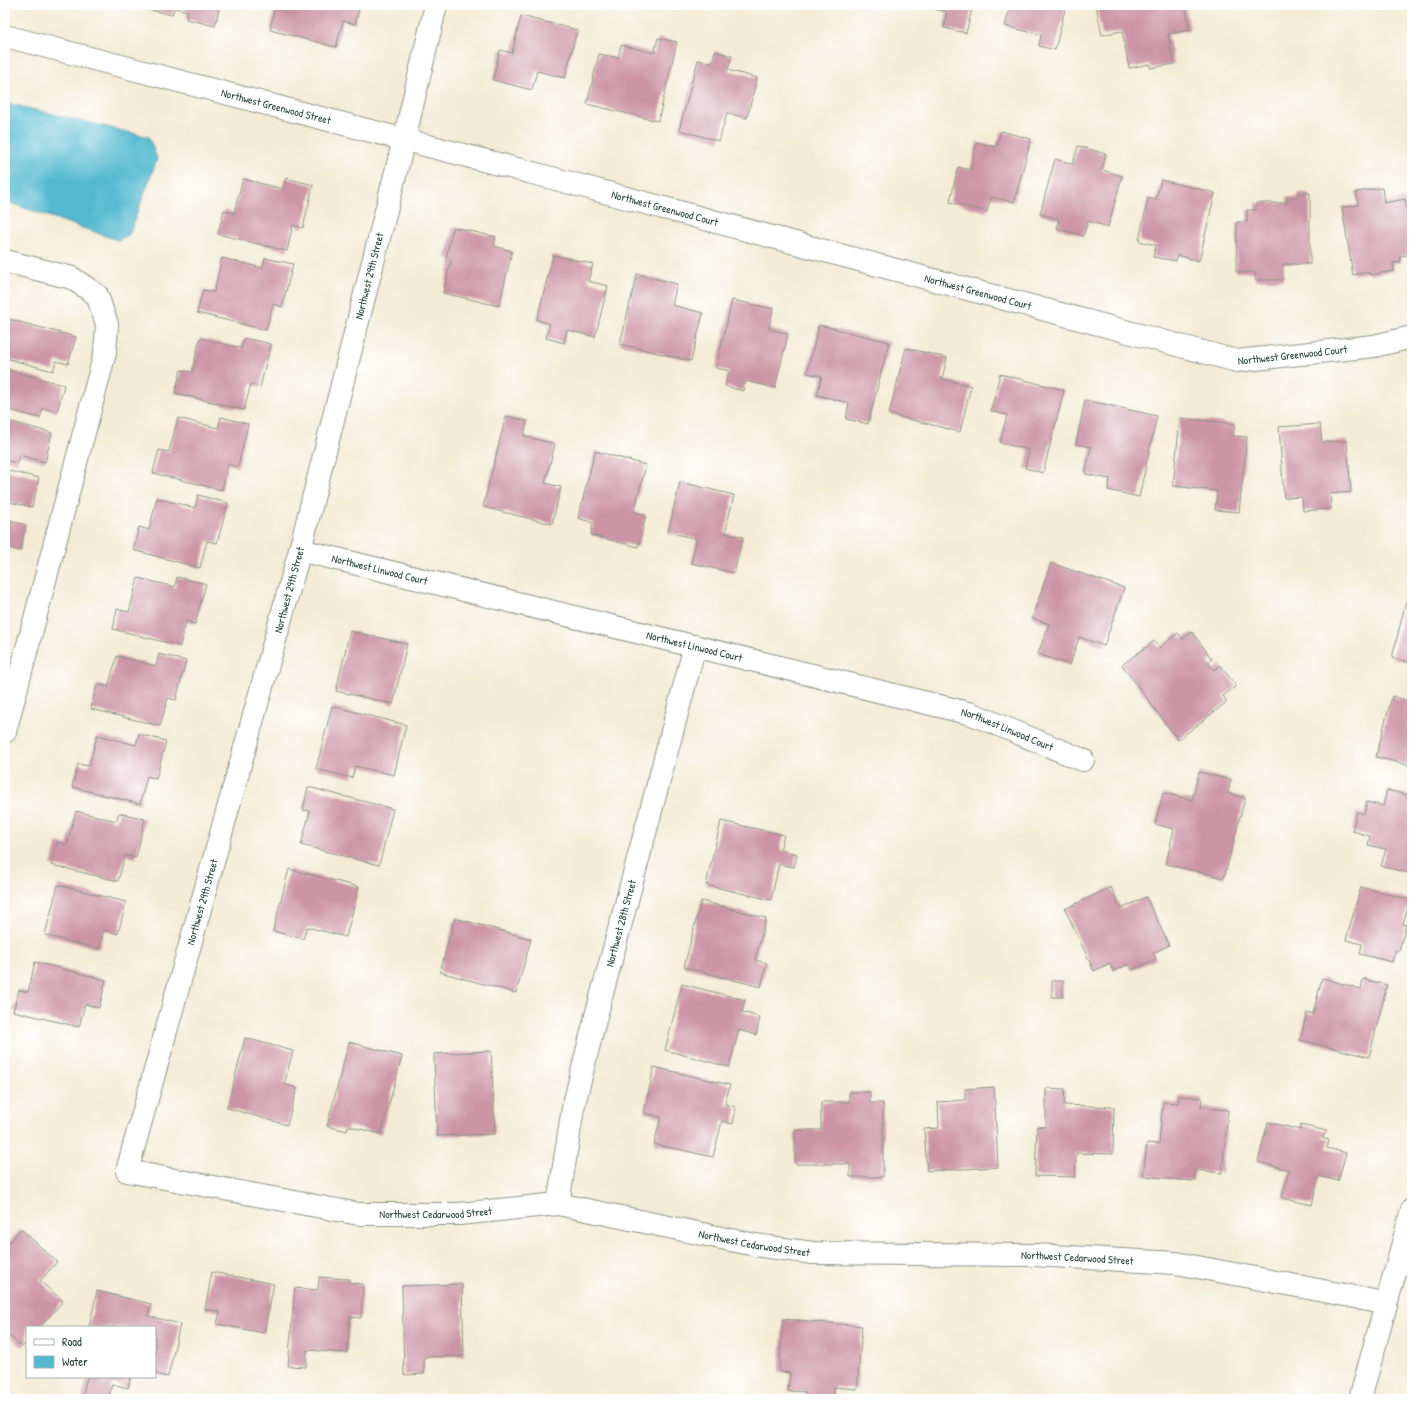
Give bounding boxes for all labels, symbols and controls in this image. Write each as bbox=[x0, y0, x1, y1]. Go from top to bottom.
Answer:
street label: Northwest Greenwood Street bbox=[220, 85, 333, 127]
street label: Northwest Greenwood Court bbox=[610, 187, 720, 229]
street label: Northwest 29th Street bbox=[351, 231, 387, 321]
street label: Northwest Greenwood Court bbox=[923, 271, 1033, 313]
street label: Northwest Greenwood Court bbox=[1237, 342, 1348, 368]
street label: Northwest 29th Street bbox=[271, 545, 307, 635]
street label: Northwest Linwood Court bbox=[330, 551, 429, 588]
street label: Northwest Linwood Court bbox=[645, 628, 744, 665]
street label: Northwest Linwood Court bbox=[960, 705, 1056, 754]
street label: Northwest 29th Street bbox=[183, 857, 221, 947]
street label: Northwest 28th Street bbox=[602, 878, 639, 968]
street label: Northwest Cedarwood Street bbox=[379, 1204, 493, 1221]
street label: Northwest Cedarwood Street bbox=[697, 1226, 811, 1260]
street label: Northwest Cedarwood Street bbox=[1021, 1248, 1134, 1268]
legend bbox=[26, 1326, 156, 1378]
text: Road bbox=[62, 1333, 82, 1350]
text: Water bbox=[62, 1353, 88, 1370]

